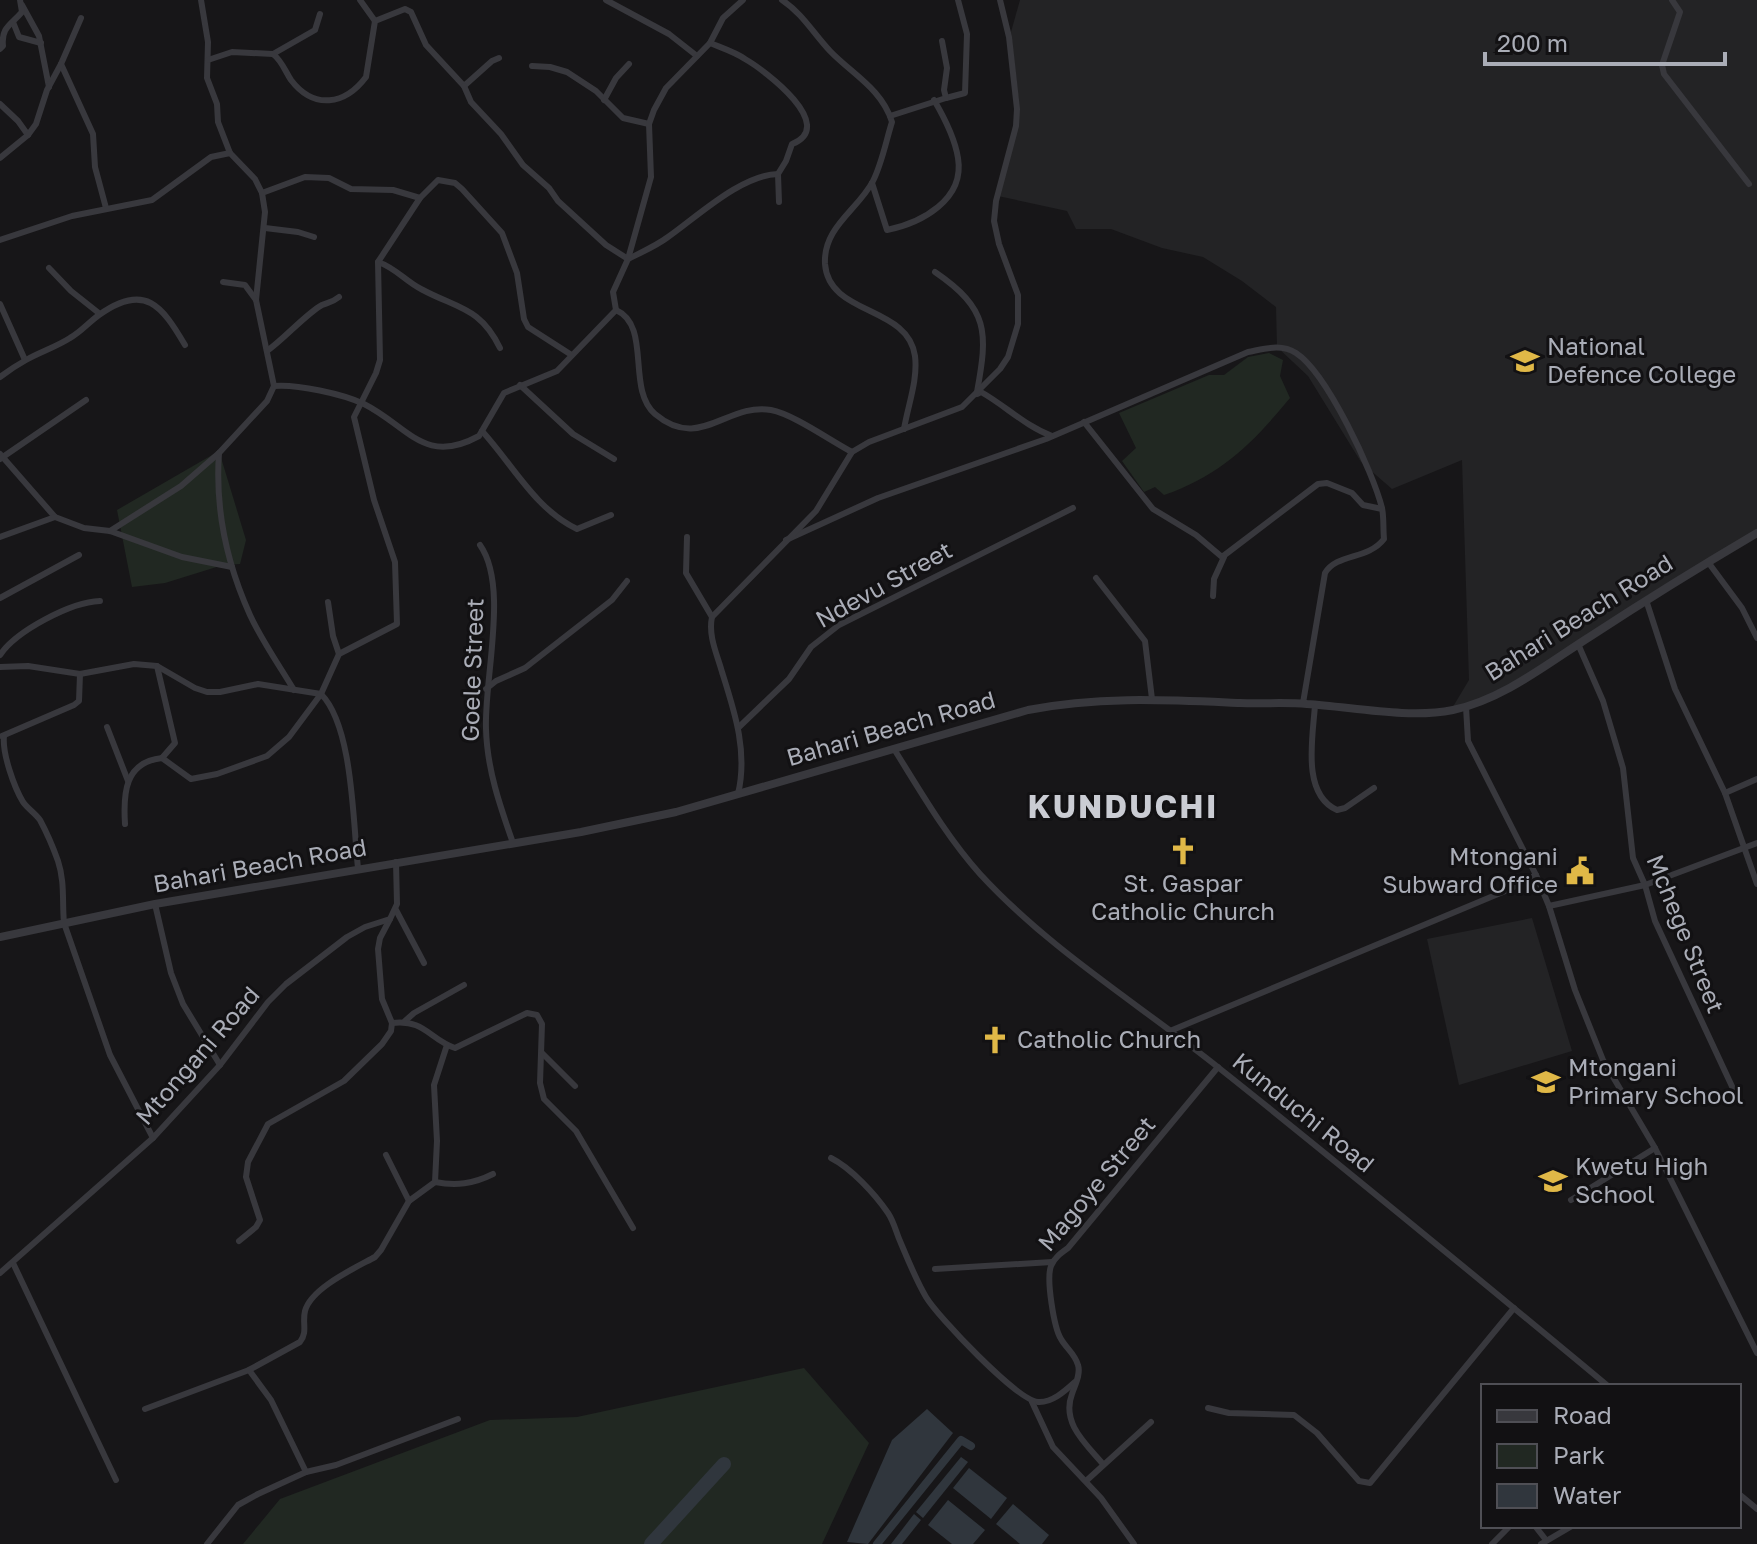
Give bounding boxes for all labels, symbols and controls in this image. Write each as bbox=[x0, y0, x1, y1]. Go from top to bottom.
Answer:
scale bar bbox=[1485, 16, 1725, 66]
text: 200 m bbox=[1497, 28, 1568, 57]
place label: National Defence College bbox=[1547, 331, 1736, 388]
school or university icon: National Defence College bbox=[1510, 346, 1540, 376]
street label: Ndevu Street bbox=[810, 534, 957, 633]
street label: Bahari Beach Road bbox=[1479, 547, 1677, 686]
street label: Goele Street bbox=[455, 598, 488, 742]
street label: Bahari Beach Road bbox=[783, 684, 998, 771]
district label: KUNDUCHI bbox=[1027, 787, 1219, 825]
street label: Bahari Beach Road bbox=[151, 831, 369, 898]
church icon: St. Gaspar Catholic Church bbox=[1168, 836, 1198, 866]
place label: Mtongani Subward Office bbox=[1382, 841, 1558, 898]
street label: Mchege Street bbox=[1641, 850, 1731, 1017]
public building icon: Mtongani Subward Office bbox=[1565, 856, 1595, 886]
place label: St. Gaspar Catholic Church bbox=[1091, 868, 1275, 925]
street label: Mtongani Road bbox=[129, 980, 265, 1130]
place label: Catholic Church bbox=[1017, 1024, 1201, 1053]
church icon: Catholic Church bbox=[980, 1025, 1010, 1055]
street label: Kunduchi Road bbox=[1227, 1046, 1381, 1178]
place label: Mtongani Primary School bbox=[1568, 1052, 1744, 1109]
school or university icon: Mtongani Primary School bbox=[1531, 1067, 1561, 1097]
street label: Magoye Street bbox=[1031, 1110, 1161, 1256]
place label: Kwetu High School bbox=[1575, 1151, 1708, 1208]
school or university icon: Kwetu High School bbox=[1538, 1166, 1568, 1196]
legend bbox=[1481, 1384, 1741, 1528]
text: Road bbox=[1553, 1400, 1612, 1429]
text: Park bbox=[1553, 1440, 1605, 1469]
text: Water bbox=[1553, 1480, 1621, 1509]

